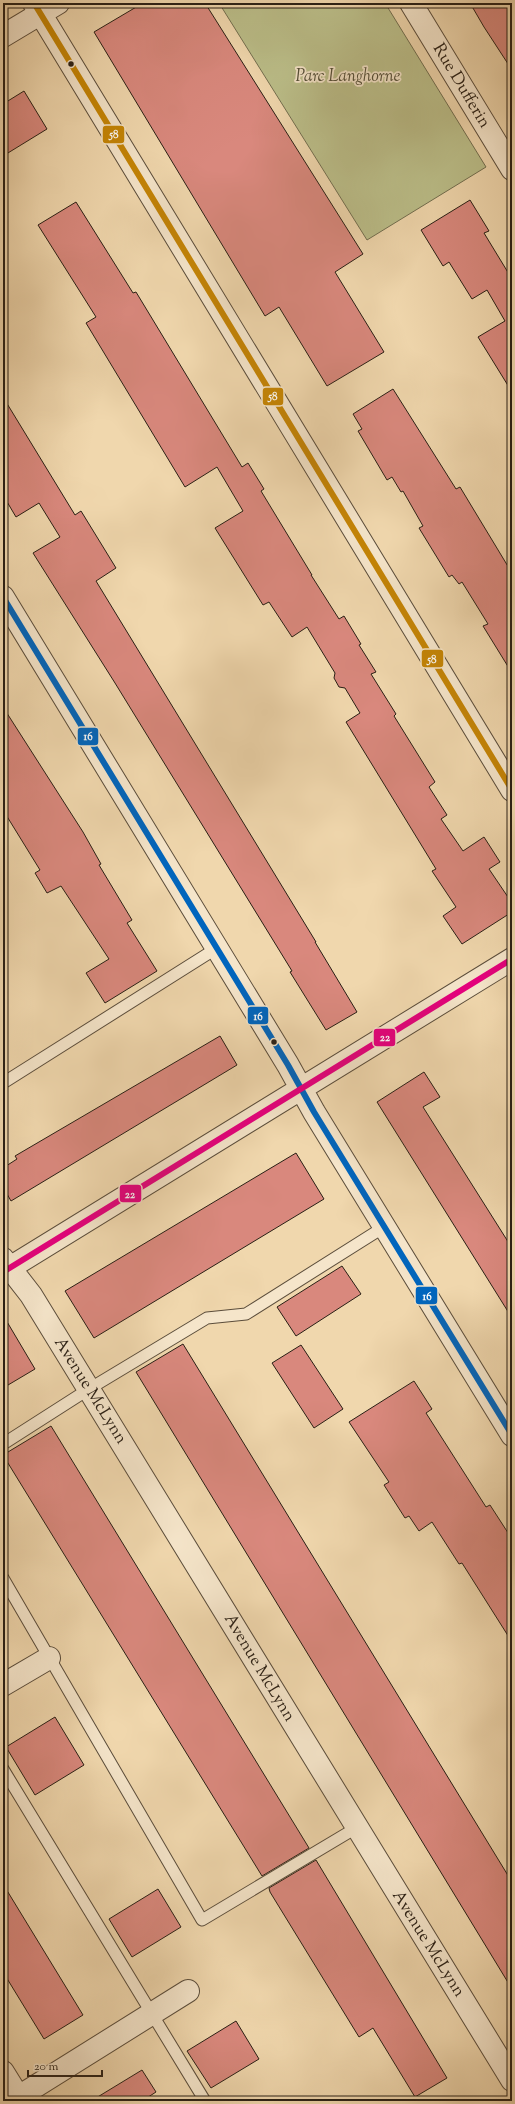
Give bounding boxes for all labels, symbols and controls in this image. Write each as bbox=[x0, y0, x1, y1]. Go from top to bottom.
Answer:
street label: Rue Dufferin bbox=[426, 39, 496, 133]
unlabelled marker bbox=[66, 59, 76, 69]
park label: Parc Langhorne bbox=[296, 65, 401, 89]
line badge: 58 bbox=[102, 125, 125, 144]
text: 58 bbox=[108, 127, 119, 143]
line badge: 58 bbox=[262, 387, 284, 406]
text: 58 bbox=[267, 389, 278, 405]
line badge: 58 bbox=[421, 649, 444, 668]
text: 58 bbox=[426, 652, 437, 668]
line badge: 16 bbox=[77, 727, 99, 746]
text: 16 bbox=[82, 729, 93, 745]
line badge: 16 bbox=[247, 1006, 269, 1025]
text: 16 bbox=[252, 1009, 263, 1025]
line badge: 22 bbox=[373, 1028, 396, 1047]
text: 22 bbox=[380, 1030, 391, 1046]
unlabelled marker bbox=[269, 1037, 279, 1047]
line badge: 22 bbox=[119, 1184, 142, 1203]
text: 22 bbox=[125, 1187, 136, 1203]
line badge: 16 bbox=[415, 1286, 438, 1305]
text: 16 bbox=[421, 1289, 432, 1305]
street label: Avenue McLynn bbox=[48, 1333, 132, 1449]
street label: Avenue McLynn bbox=[217, 1610, 301, 1726]
street label: Avenue McLynn bbox=[386, 1886, 470, 2002]
scale bar bbox=[28, 2052, 102, 2078]
text: 20 m bbox=[34, 2058, 59, 2076]

